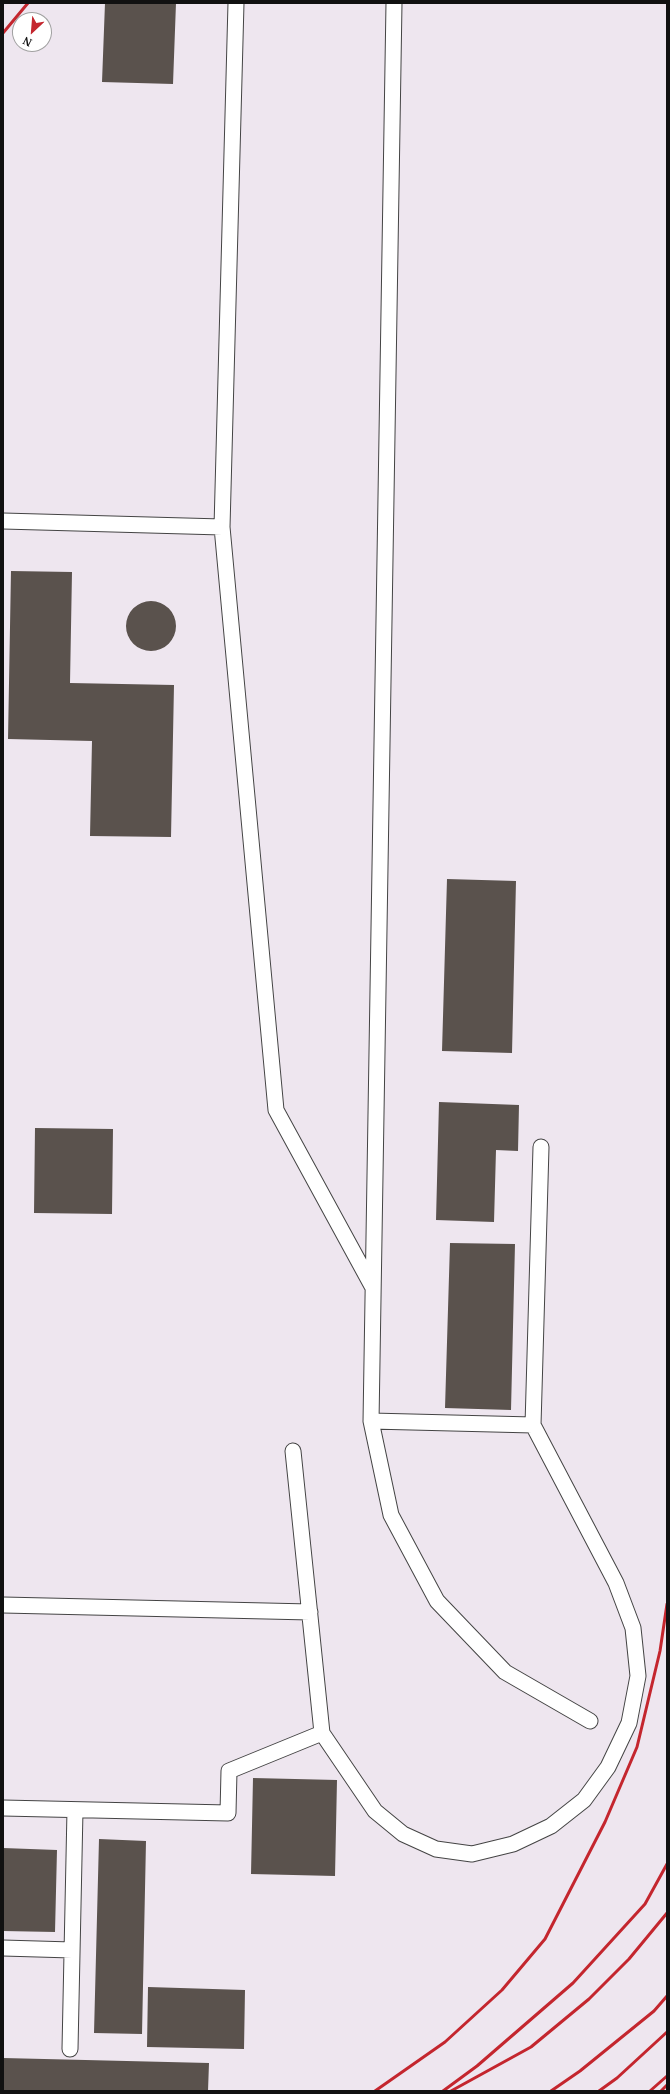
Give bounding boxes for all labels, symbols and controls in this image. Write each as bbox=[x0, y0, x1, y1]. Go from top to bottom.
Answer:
north arrow bbox=[12, 12, 52, 52]
text: N bbox=[20, 34, 34, 50]

